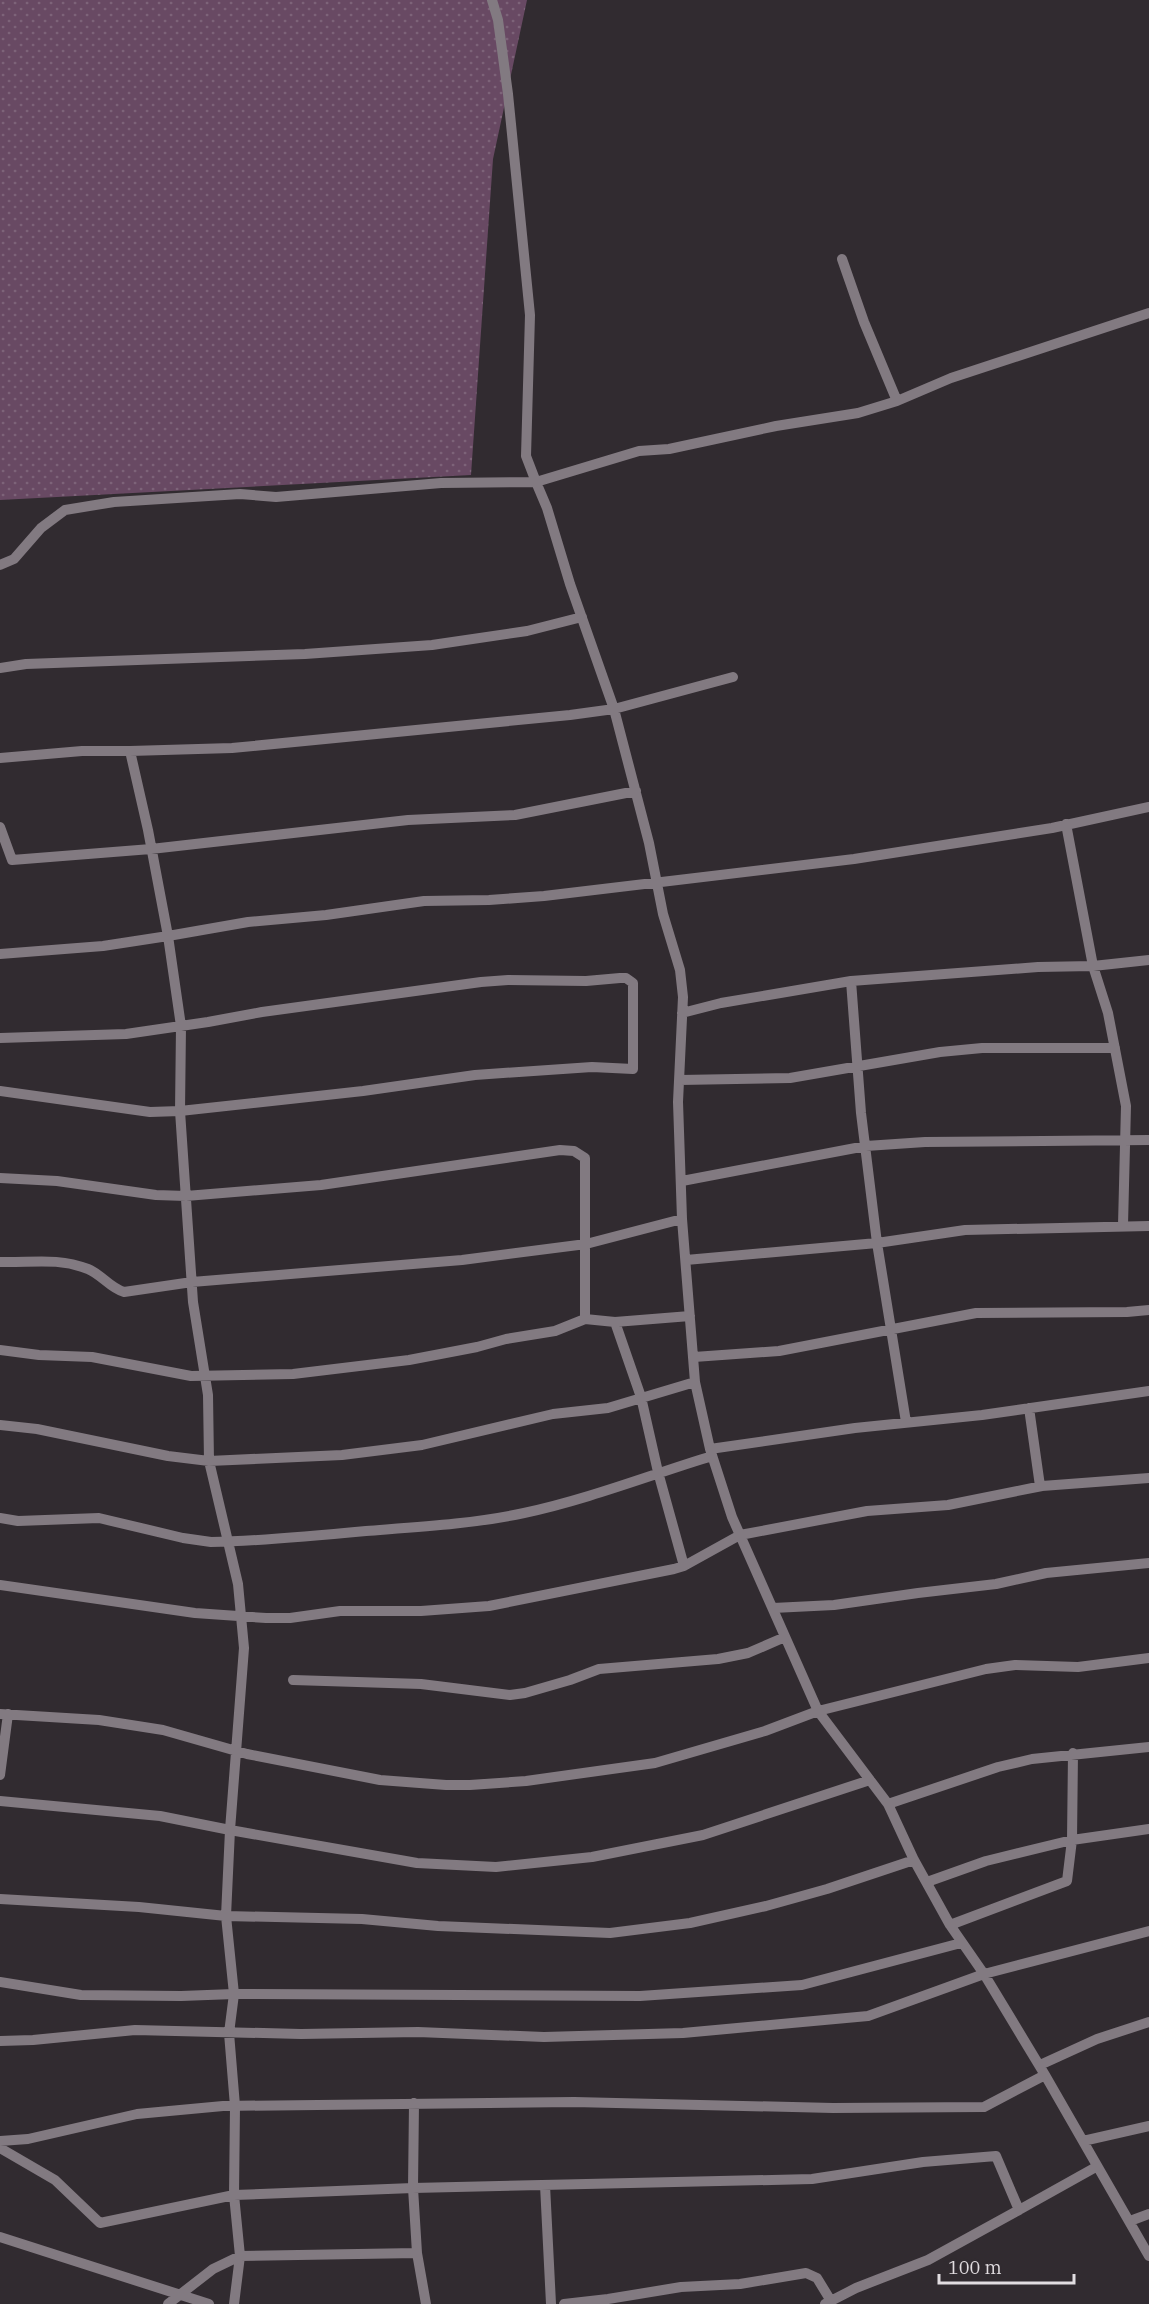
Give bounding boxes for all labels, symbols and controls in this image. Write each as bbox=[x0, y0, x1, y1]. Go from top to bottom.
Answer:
scale bar bbox=[939, 2247, 1074, 2285]
text: 100 m bbox=[948, 2256, 1002, 2279]

